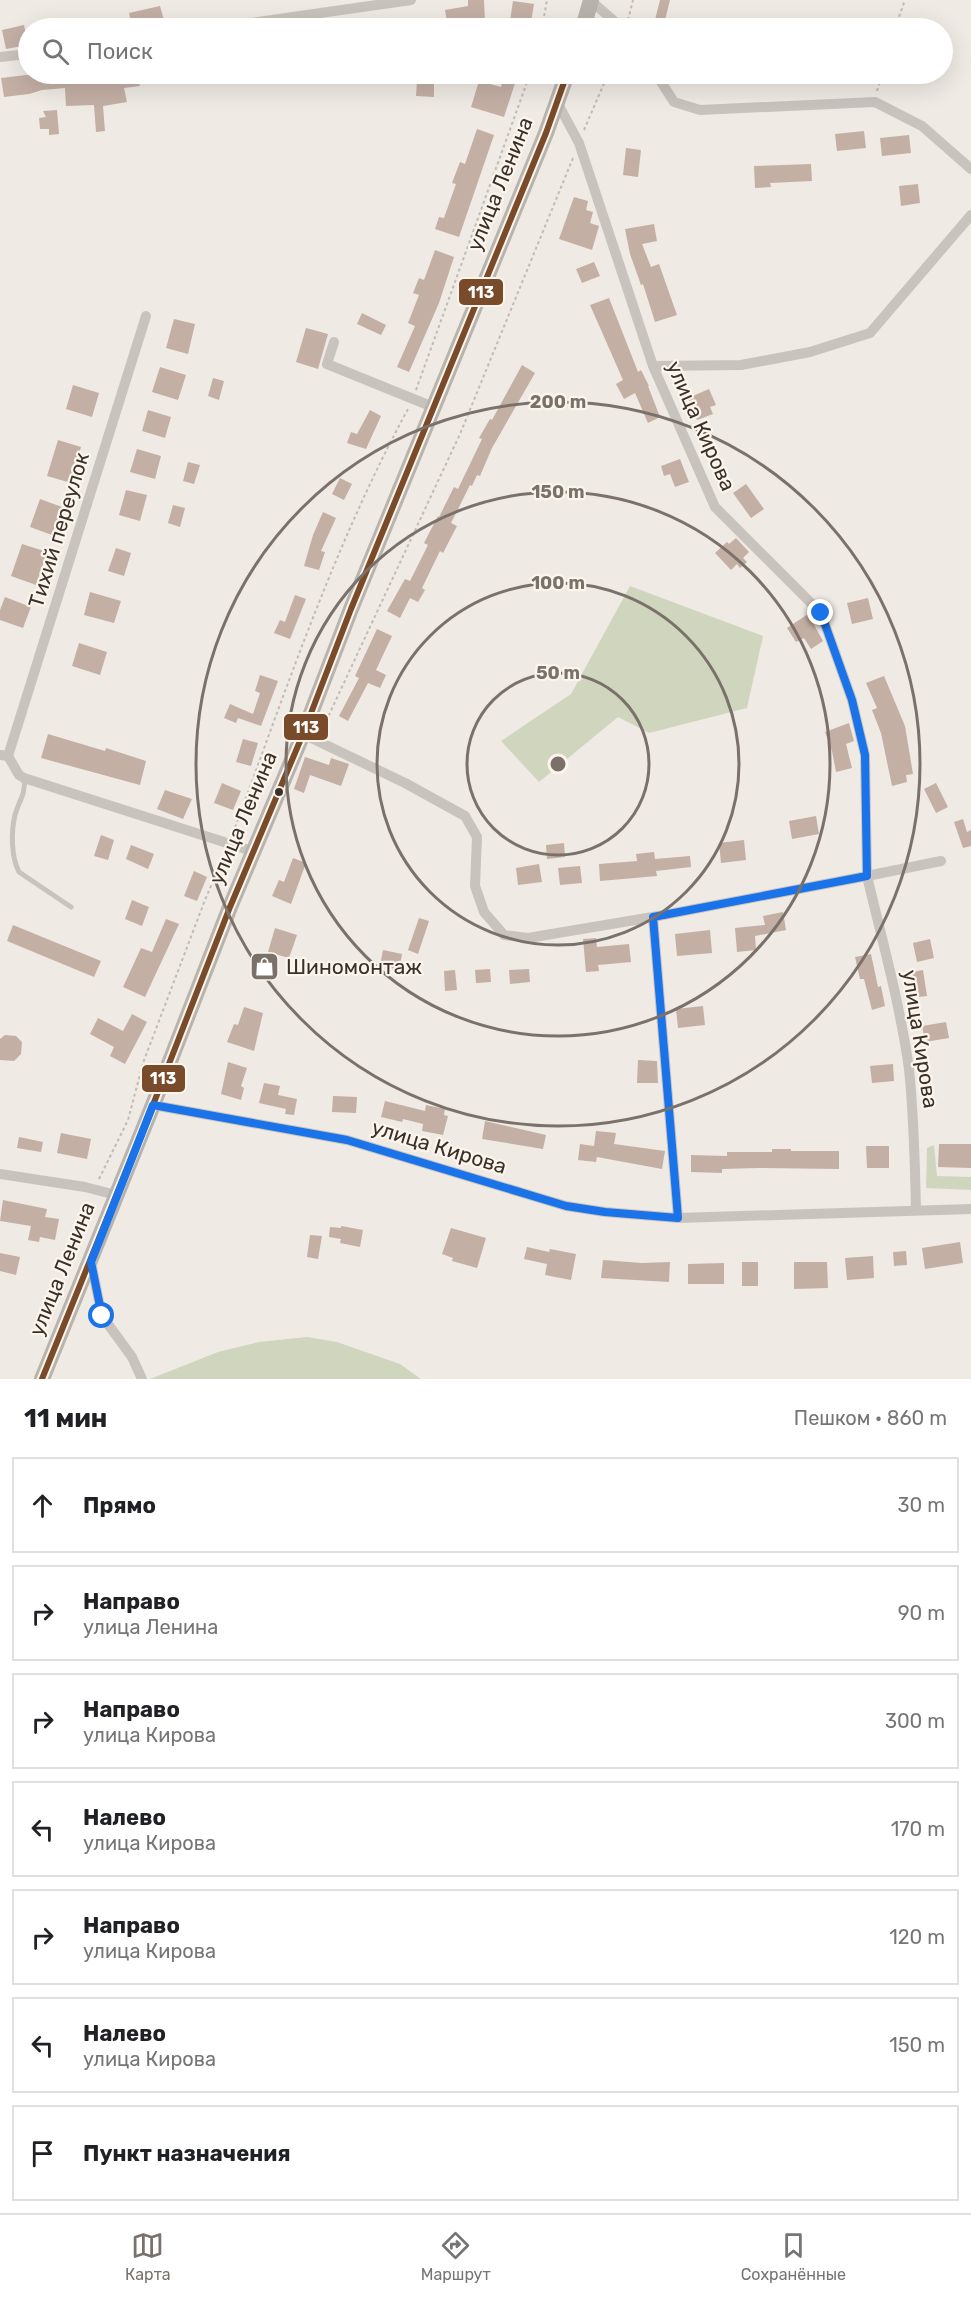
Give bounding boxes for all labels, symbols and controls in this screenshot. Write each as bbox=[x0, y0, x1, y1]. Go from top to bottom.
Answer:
search box bbox=[18, 18, 953, 84]
icon: search bbox=[39, 35, 72, 68]
text: Поиск bbox=[87, 38, 153, 65]
street label: улица Ленина bbox=[461, 113, 538, 254]
line badge: 113 bbox=[458, 278, 504, 306]
text: 113 bbox=[468, 283, 494, 302]
street label: улица Кирова bbox=[662, 357, 741, 495]
text: 200 m bbox=[530, 391, 586, 413]
street label: Тихий переулок bbox=[23, 449, 94, 611]
text: 150 m bbox=[531, 481, 585, 503]
text: 100 m bbox=[531, 572, 585, 594]
route end bbox=[807, 599, 833, 625]
text: 50 m bbox=[536, 662, 580, 684]
line badge: 113 bbox=[283, 713, 329, 741]
text: 113 bbox=[293, 718, 319, 737]
street label: улица Ленина bbox=[203, 748, 282, 888]
centre of rings bbox=[548, 754, 568, 774]
unlabelled marker bbox=[273, 786, 285, 798]
shop icon: Шиномонтаж bbox=[249, 951, 281, 983]
place label: Шиномонтаж bbox=[286, 954, 422, 979]
street label: улица Кирова bbox=[897, 968, 944, 1110]
line badge: 113 bbox=[141, 1064, 186, 1093]
text: 113 bbox=[150, 1069, 176, 1088]
street label: улица Кирова bbox=[369, 1114, 510, 1179]
street label: улица Ленина bbox=[23, 1198, 100, 1339]
route start bbox=[88, 1302, 114, 1328]
text: 11 мин bbox=[24, 1403, 107, 1434]
text: Пешком · 860 m bbox=[794, 1406, 947, 1430]
icon: ahead bbox=[26, 1489, 59, 1522]
text: Прямо bbox=[83, 1492, 156, 1519]
text: 30 m bbox=[898, 1493, 945, 1517]
text: Направо bbox=[83, 1588, 180, 1615]
icon: right bbox=[26, 1597, 59, 1630]
text: 90 m bbox=[898, 1601, 945, 1625]
text: улица Ленина bbox=[83, 1615, 218, 1639]
text: Направо bbox=[83, 1696, 180, 1723]
icon: right bbox=[26, 1705, 59, 1738]
text: 300 m bbox=[885, 1709, 945, 1733]
text: улица Кирова bbox=[83, 1723, 216, 1747]
text: Налево bbox=[83, 1804, 166, 1831]
icon: left bbox=[26, 1813, 59, 1846]
text: 170 m bbox=[891, 1817, 945, 1841]
text: улица Кирова bbox=[83, 1831, 216, 1855]
text: Направо bbox=[83, 1912, 180, 1939]
icon: right bbox=[26, 1921, 59, 1954]
text: 120 m bbox=[889, 1925, 945, 1949]
text: улица Кирова bbox=[83, 1939, 216, 1963]
text: Налево bbox=[83, 2020, 166, 2047]
icon: left bbox=[26, 2029, 59, 2062]
text: 150 m bbox=[889, 2033, 945, 2057]
text: улица Кирова bbox=[83, 2047, 216, 2071]
icon: arrive bbox=[26, 2137, 59, 2170]
text: Пункт назначения bbox=[83, 2140, 291, 2167]
tab: Карта bbox=[125, 2229, 171, 2284]
tab: Маршрут bbox=[421, 2229, 491, 2284]
tab: Сохранённые bbox=[741, 2229, 846, 2284]

